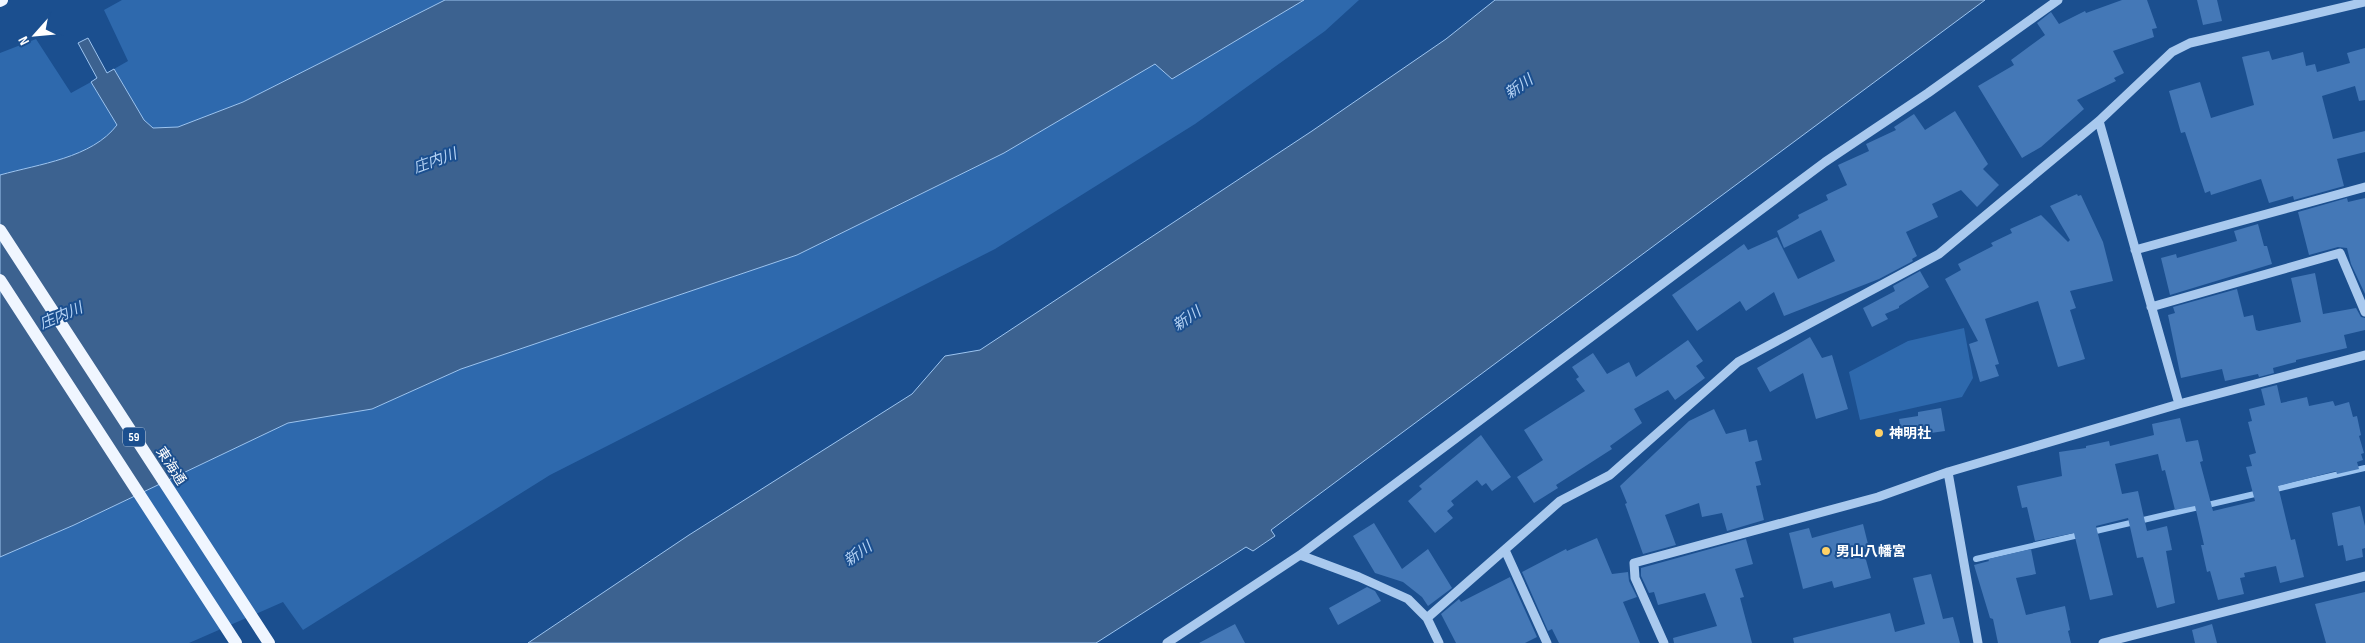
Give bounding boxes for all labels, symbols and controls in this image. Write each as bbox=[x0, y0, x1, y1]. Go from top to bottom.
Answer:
north arrow bbox=[10, 10, 60, 60]
text: N bbox=[15, 33, 33, 48]
water label: 新川 bbox=[1501, 69, 1538, 103]
water label: 庄内川 bbox=[411, 144, 461, 178]
water label: 庄内川 bbox=[37, 298, 87, 334]
water label: 新川 bbox=[1169, 301, 1206, 335]
place label: 神明社 bbox=[1889, 425, 1931, 442]
marker: 神明社 bbox=[1873, 427, 1885, 439]
road number: 59 bbox=[123, 428, 145, 447]
street label: 東海通 bbox=[152, 444, 190, 488]
water label: 新川 bbox=[840, 536, 877, 571]
place label: 男山八幡宮 bbox=[1836, 543, 1906, 560]
marker: 男山八幡宮 bbox=[1820, 545, 1832, 557]

